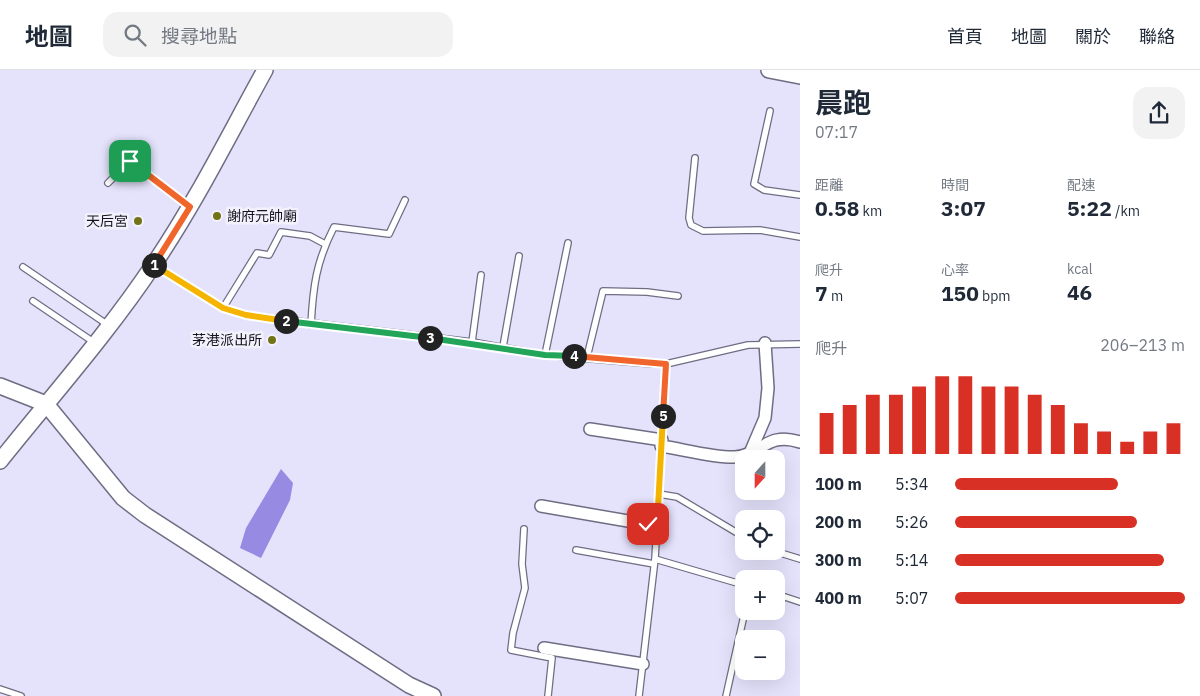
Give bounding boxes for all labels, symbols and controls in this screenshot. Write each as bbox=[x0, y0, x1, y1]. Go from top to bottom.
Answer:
search box bbox=[103, 12, 453, 57]
text: 地圖 bbox=[25, 20, 73, 52]
icon: search bbox=[121, 21, 149, 49]
text: 搜尋地點 bbox=[161, 24, 237, 48]
text: 首頁 bbox=[947, 25, 983, 48]
text: 地圖 bbox=[1011, 25, 1047, 48]
text: 關於 bbox=[1075, 25, 1111, 48]
text: 聯絡 bbox=[1139, 25, 1175, 48]
text: 晨跑 bbox=[815, 84, 871, 121]
button: share bbox=[1133, 87, 1185, 139]
text: 07:17 bbox=[815, 122, 858, 142]
pin bbox=[109, 140, 151, 182]
icon: arrive bbox=[116, 147, 144, 175]
text: 距離 bbox=[815, 176, 843, 194]
text: 時間 bbox=[941, 176, 969, 194]
text: 配速 bbox=[1067, 176, 1095, 194]
text: 0.58 bbox=[815, 194, 859, 222]
text: 3:07 bbox=[941, 194, 986, 222]
text: 5:22 bbox=[1067, 194, 1112, 222]
text: km bbox=[859, 202, 882, 220]
text: /km bbox=[1112, 202, 1140, 220]
place label: 謝府元帥廟 bbox=[227, 207, 297, 225]
marker: 謝府元帥廟 bbox=[211, 210, 223, 222]
place label: 天后宮 bbox=[86, 212, 128, 230]
marker: 天后宮 bbox=[132, 215, 144, 227]
pin: 1 bbox=[142, 252, 166, 278]
text: 1 bbox=[150, 256, 159, 274]
text: kcal bbox=[1067, 260, 1092, 278]
text: 爬升 bbox=[815, 261, 843, 279]
text: 心率 bbox=[941, 261, 969, 279]
text: 46 bbox=[1067, 278, 1092, 306]
text: 7 bbox=[815, 279, 828, 307]
text: 150 bbox=[941, 279, 979, 307]
text: m bbox=[828, 287, 843, 305]
text: bpm bbox=[979, 287, 1011, 305]
pin: 2 bbox=[274, 308, 298, 334]
text: 2 bbox=[282, 312, 291, 330]
pin: 3 bbox=[418, 326, 442, 350]
text: 3 bbox=[426, 329, 435, 347]
place label: 茅港派出所 bbox=[192, 331, 262, 349]
marker: 茅港派出所 bbox=[266, 334, 278, 346]
text: 206–213 m bbox=[1100, 335, 1185, 355]
text: 爬升 bbox=[815, 338, 847, 358]
pin: 4 bbox=[562, 344, 586, 368]
text: 4 bbox=[570, 347, 579, 365]
pin: 5 bbox=[650, 404, 676, 428]
text: 5 bbox=[659, 407, 668, 425]
north arrow bbox=[735, 450, 785, 500]
map controls bbox=[735, 450, 785, 680]
text: 100 m bbox=[815, 474, 862, 494]
text: 5:34 bbox=[895, 474, 928, 494]
pin bbox=[627, 503, 669, 545]
icon: check bbox=[634, 510, 662, 538]
button: locate bbox=[735, 510, 785, 560]
text: 200 m bbox=[815, 512, 862, 532]
text: 5:26 bbox=[895, 512, 928, 532]
text: 300 m bbox=[815, 550, 862, 570]
text: 5:14 bbox=[895, 550, 928, 570]
button: + bbox=[735, 570, 785, 620]
text: 400 m bbox=[815, 588, 862, 608]
text: 5:07 bbox=[895, 588, 928, 608]
button: − bbox=[735, 630, 785, 680]

